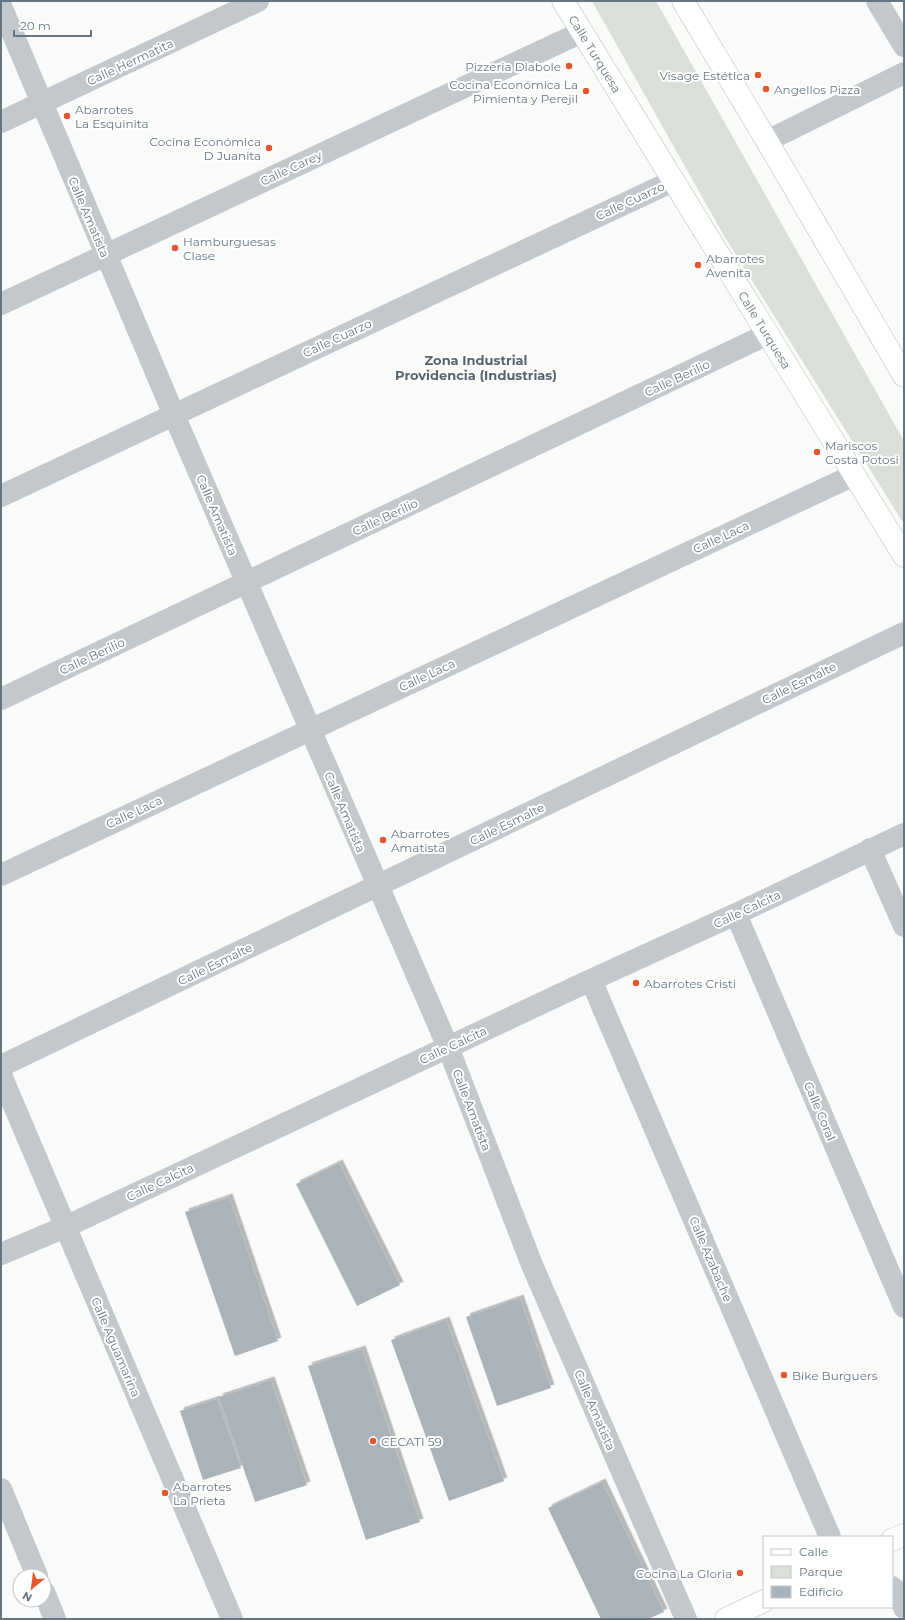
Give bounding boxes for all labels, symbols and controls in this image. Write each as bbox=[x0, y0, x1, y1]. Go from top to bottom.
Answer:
scale bar bbox=[14, 12, 91, 38]
street label: Calle Turquesa bbox=[566, 12, 625, 95]
text: 20 m bbox=[20, 18, 51, 33]
street label: Calle Hermatita bbox=[84, 35, 176, 89]
place label: Pizzeria Diabole bbox=[465, 59, 561, 74]
marker: Pizzeria Diabole bbox=[564, 61, 574, 71]
place label: Visage Estética bbox=[659, 68, 750, 83]
marker: Visage Estética bbox=[753, 70, 763, 80]
place label: Cocina Económica La Pimienta y Perejil bbox=[449, 77, 578, 106]
place label: Angellos Pizza bbox=[774, 82, 860, 97]
marker: Angellos Pizza bbox=[761, 84, 771, 94]
marker: Cocina Económica La Pimienta y Perejil bbox=[581, 86, 591, 96]
place label: Abarrotes La Esquinita bbox=[75, 102, 148, 131]
marker: Abarrotes La Esquinita bbox=[62, 111, 72, 121]
place label: Cocina Económica D Juanita bbox=[149, 134, 261, 163]
marker: Cocina Económica D Juanita bbox=[264, 143, 274, 153]
street label: Calle Carey bbox=[258, 147, 325, 189]
street label: Calle Amatista bbox=[65, 174, 113, 260]
street label: Calle Cuarzo bbox=[593, 179, 667, 223]
place label: Hamburguesas Clase bbox=[183, 234, 276, 263]
marker: Hamburguesas Clase bbox=[170, 243, 180, 253]
place label: Abarrotes Avenita bbox=[706, 251, 765, 280]
marker: Abarrotes Avenita bbox=[693, 260, 703, 270]
street label: Calle Turquesa bbox=[736, 288, 795, 371]
street label: Calle Cuarzo bbox=[300, 316, 374, 360]
district label: Zona Industrial Providencia (Industrias) bbox=[395, 352, 557, 383]
street label: Calle Berilio bbox=[642, 356, 712, 400]
place label: Mariscos Costa Potosi bbox=[825, 438, 899, 467]
marker: Mariscos Costa Potosi bbox=[812, 447, 822, 457]
street label: Calle Amatista bbox=[193, 472, 241, 558]
street label: Calle Berilio bbox=[350, 495, 420, 539]
street label: Calle Laca bbox=[690, 517, 752, 557]
street label: Calle Berilio bbox=[57, 634, 127, 678]
street label: Calle Laca bbox=[396, 655, 458, 695]
street label: Calle Esmalte bbox=[759, 659, 839, 707]
street label: Calle Amatista bbox=[321, 769, 369, 855]
street label: Calle Laca bbox=[103, 792, 165, 832]
street label: Calle Esmalte bbox=[467, 800, 547, 848]
place label: Abarrotes Amatista bbox=[391, 826, 450, 855]
marker: Abarrotes Amatista bbox=[378, 835, 388, 845]
street label: Calle Calcita bbox=[711, 887, 783, 931]
street label: Calle Esmalte bbox=[175, 940, 255, 988]
place label: Abarrotes Cristi bbox=[644, 976, 736, 991]
marker: Abarrotes Cristi bbox=[631, 978, 641, 988]
street label: Calle Calcita bbox=[417, 1023, 489, 1067]
street label: Calle Amatista bbox=[450, 1067, 494, 1153]
street label: Calle Coral bbox=[801, 1079, 839, 1143]
street label: Calle Calcita bbox=[124, 1160, 196, 1204]
street label: Calle Azabache bbox=[686, 1214, 736, 1304]
street label: Calle Aguamarina bbox=[88, 1295, 144, 1399]
street label: Calle Amatista bbox=[571, 1367, 619, 1453]
place label: Bike Burguers bbox=[792, 1368, 878, 1383]
marker: Bike Burguers bbox=[779, 1370, 789, 1380]
place label: CECATI 59 bbox=[381, 1434, 442, 1449]
marker: CECATI 59 bbox=[368, 1436, 378, 1446]
place label: Abarrotes La Prieta bbox=[173, 1479, 232, 1508]
marker: Abarrotes La Prieta bbox=[160, 1488, 170, 1498]
legend bbox=[763, 1536, 893, 1608]
text: Calle bbox=[799, 1544, 828, 1559]
text: Parque bbox=[799, 1564, 843, 1579]
place label: Cocina La Gloria bbox=[636, 1566, 732, 1581]
north arrow bbox=[12, 1568, 52, 1608]
marker: Cocina La Gloria bbox=[735, 1568, 745, 1578]
text: Edificio bbox=[799, 1584, 843, 1599]
text: N bbox=[20, 1588, 34, 1605]

